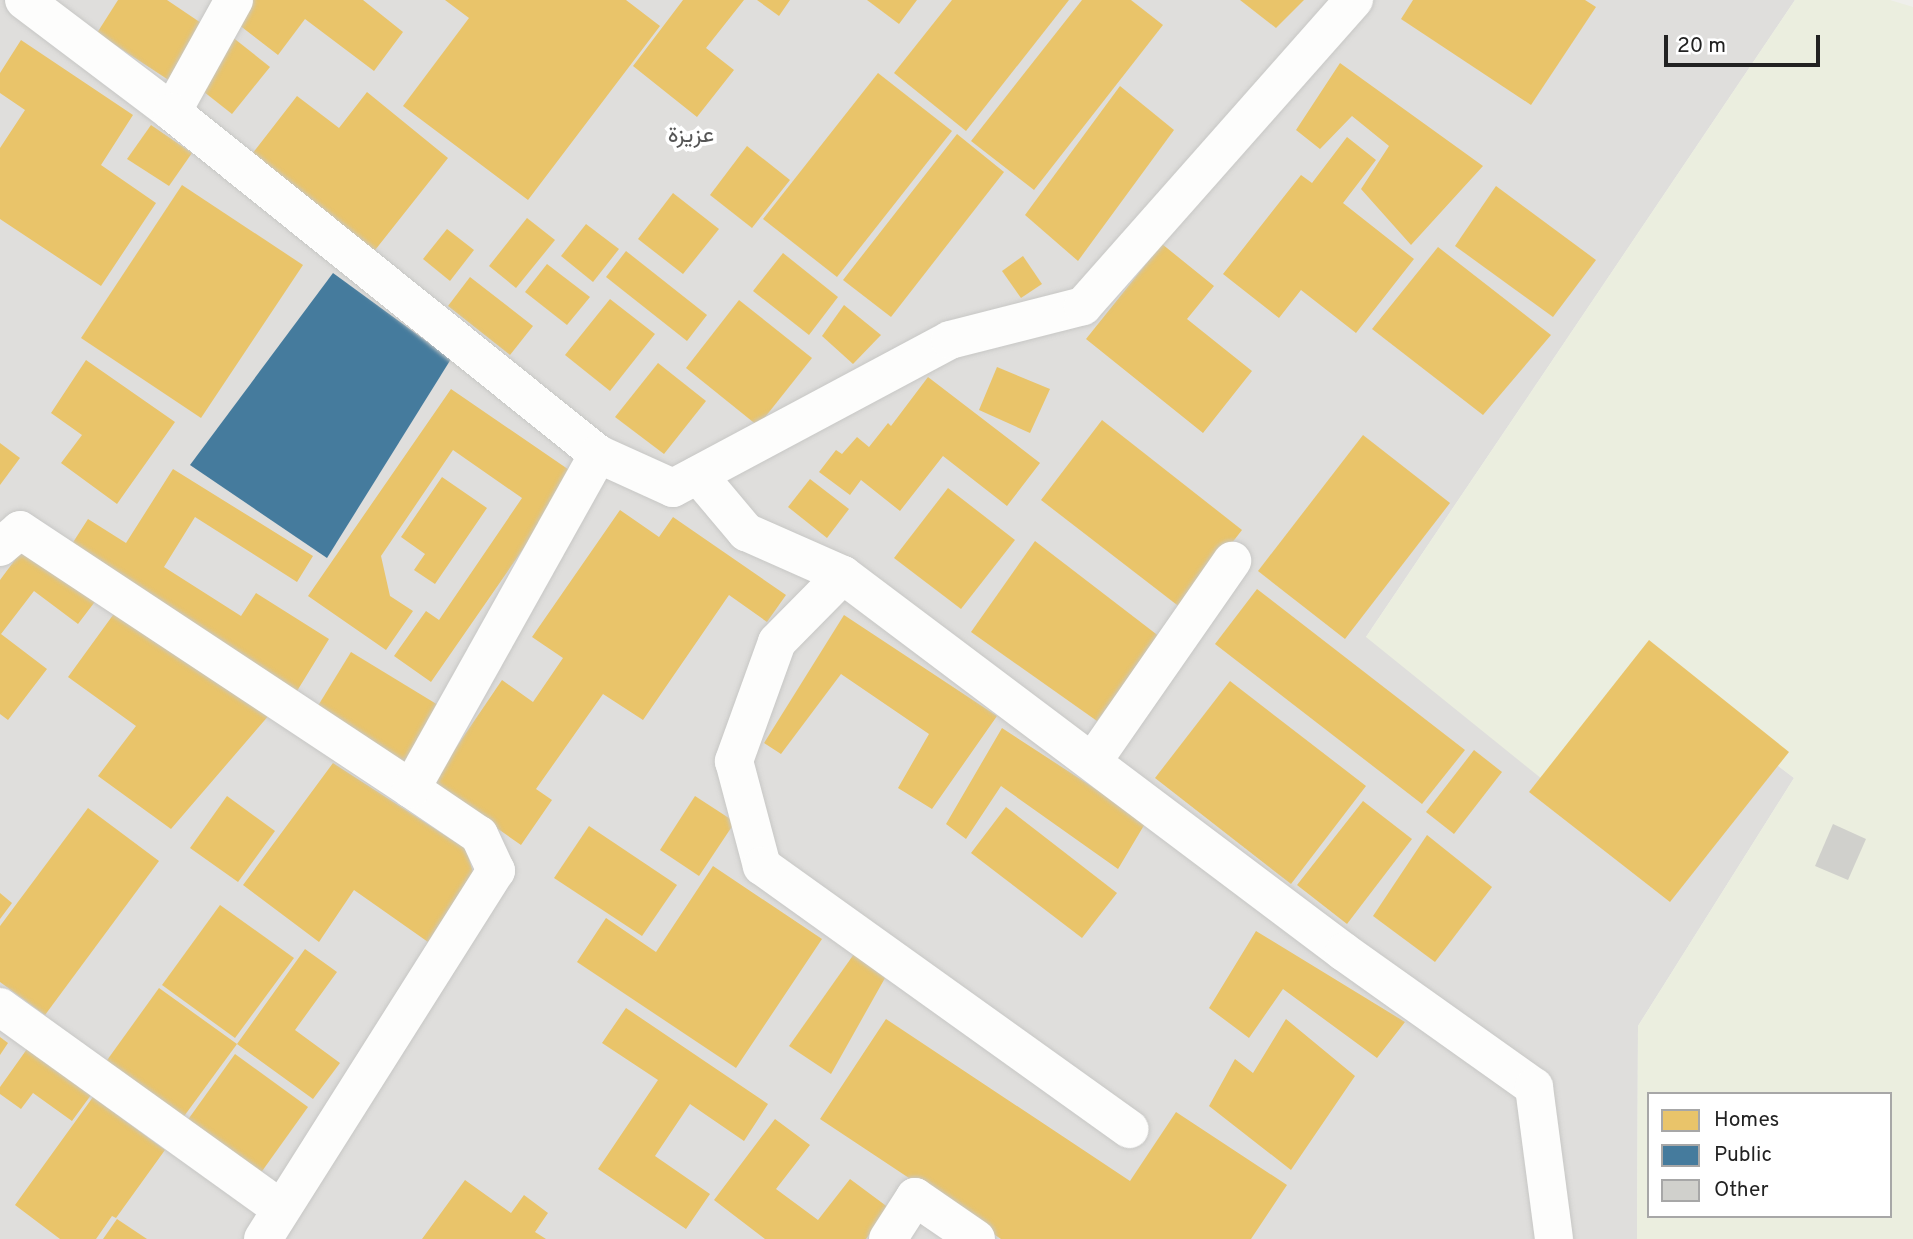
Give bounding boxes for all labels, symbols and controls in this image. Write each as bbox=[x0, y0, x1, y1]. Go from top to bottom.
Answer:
scale bar bbox=[1668, 21, 1824, 65]
text: 20 m bbox=[1677, 33, 1726, 60]
district label: عزيزة bbox=[668, 123, 714, 151]
legend bbox=[1647, 1092, 1892, 1218]
text: Homes bbox=[1714, 1107, 1779, 1134]
text: Public bbox=[1714, 1142, 1772, 1169]
text: Other bbox=[1714, 1177, 1769, 1204]

